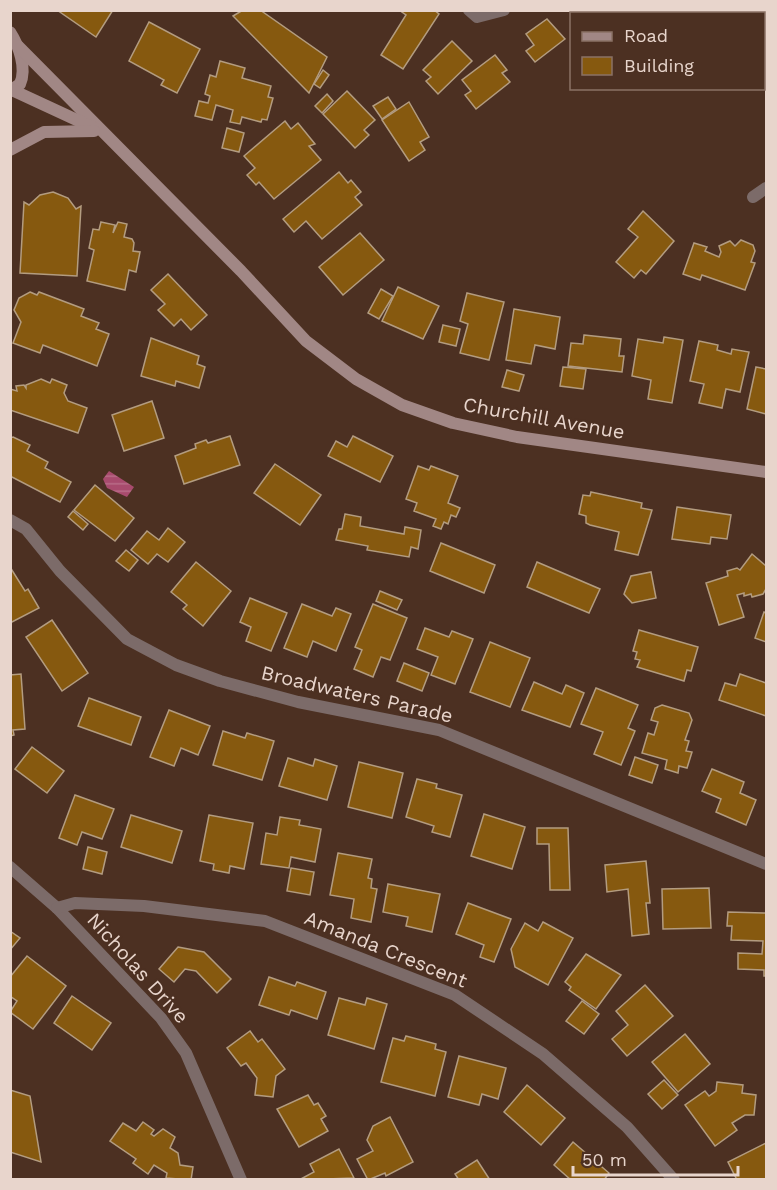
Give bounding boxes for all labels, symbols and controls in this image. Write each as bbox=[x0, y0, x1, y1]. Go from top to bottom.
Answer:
legend bbox=[570, 12, 765, 90]
text: Road bbox=[624, 25, 668, 46]
text: Building bbox=[624, 55, 694, 76]
street label: Churchill Avenue bbox=[461, 392, 627, 444]
street label: Broadwaters Parade bbox=[259, 660, 455, 728]
street label: Amanda Crescent bbox=[301, 905, 471, 993]
street label: Nicholas Drive bbox=[82, 908, 194, 1028]
scale bar bbox=[573, 1139, 738, 1177]
text: 50 m bbox=[582, 1149, 627, 1170]

